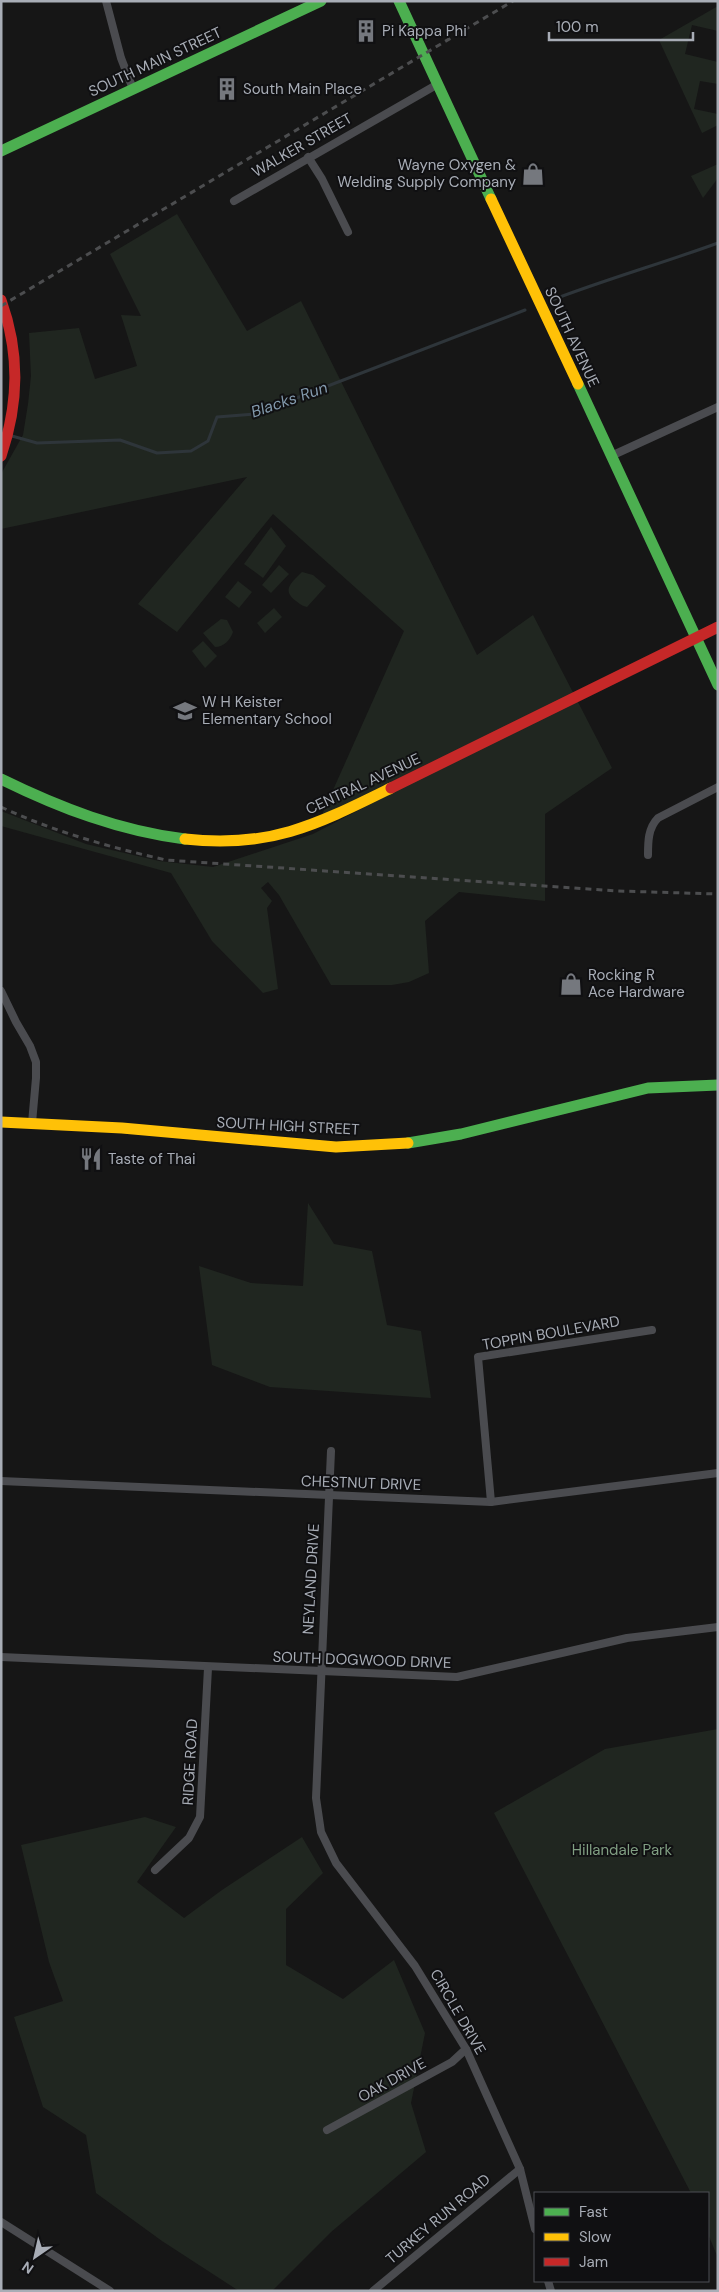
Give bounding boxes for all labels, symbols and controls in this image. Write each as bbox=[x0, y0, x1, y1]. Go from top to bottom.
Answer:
scale bar bbox=[549, 10, 693, 42]
text: 100 m bbox=[556, 17, 599, 37]
building icon: Pi Kappa Phi bbox=[353, 18, 379, 44]
place label: Pi Kappa Phi bbox=[382, 21, 467, 41]
street label: SOUTH MAIN STREET bbox=[85, 22, 225, 102]
building icon: South Main Place bbox=[214, 76, 240, 102]
place label: South Main Place bbox=[243, 79, 362, 99]
street label: WALKER STREET bbox=[248, 108, 356, 182]
place label: Wayne Oxygen & Welding Supply Company bbox=[337, 155, 517, 192]
shop icon: Wayne Oxygen & Welding Supply Company bbox=[520, 161, 546, 187]
street label: SOUTH AVENUE bbox=[540, 284, 604, 390]
water label: Blacks Run bbox=[248, 377, 330, 422]
place label: W H Keister Elementary School bbox=[202, 692, 332, 729]
school or university icon: W H Keister Elementary School bbox=[172, 698, 198, 724]
street label: CENTRAL AVENUE bbox=[302, 749, 424, 819]
place label: Rocking R Ace Hardware bbox=[588, 965, 685, 1002]
shop icon: Rocking R Ace Hardware bbox=[558, 971, 584, 997]
street label: SOUTH HIGH STREET bbox=[216, 1112, 360, 1140]
restaurant icon: Taste of Thai bbox=[78, 1146, 104, 1172]
place label: Taste of Thai bbox=[108, 1149, 196, 1169]
street label: TOPPIN BOULEVARD bbox=[481, 1311, 621, 1355]
street label: CHESTNUT DRIVE bbox=[301, 1471, 421, 1495]
street label: NEYLAND DRIVE bbox=[298, 1523, 324, 1635]
street label: SOUTH DOGWOOD DRIVE bbox=[272, 1647, 452, 1673]
street label: RIDGE ROAD bbox=[178, 1718, 202, 1806]
park label: Hillandale Park bbox=[572, 1840, 673, 1860]
street label: CIRCLE DRIVE bbox=[425, 1966, 491, 2058]
street label: OAK DRIVE bbox=[354, 2053, 430, 2107]
street label: TURKEY RUN ROAD bbox=[382, 2169, 494, 2269]
legend bbox=[534, 2192, 709, 2282]
text: Fast bbox=[579, 2202, 608, 2222]
text: Slow bbox=[579, 2227, 612, 2247]
north arrow bbox=[10, 2232, 60, 2282]
text: Jam bbox=[579, 2252, 608, 2272]
text: N bbox=[18, 2257, 37, 2278]

